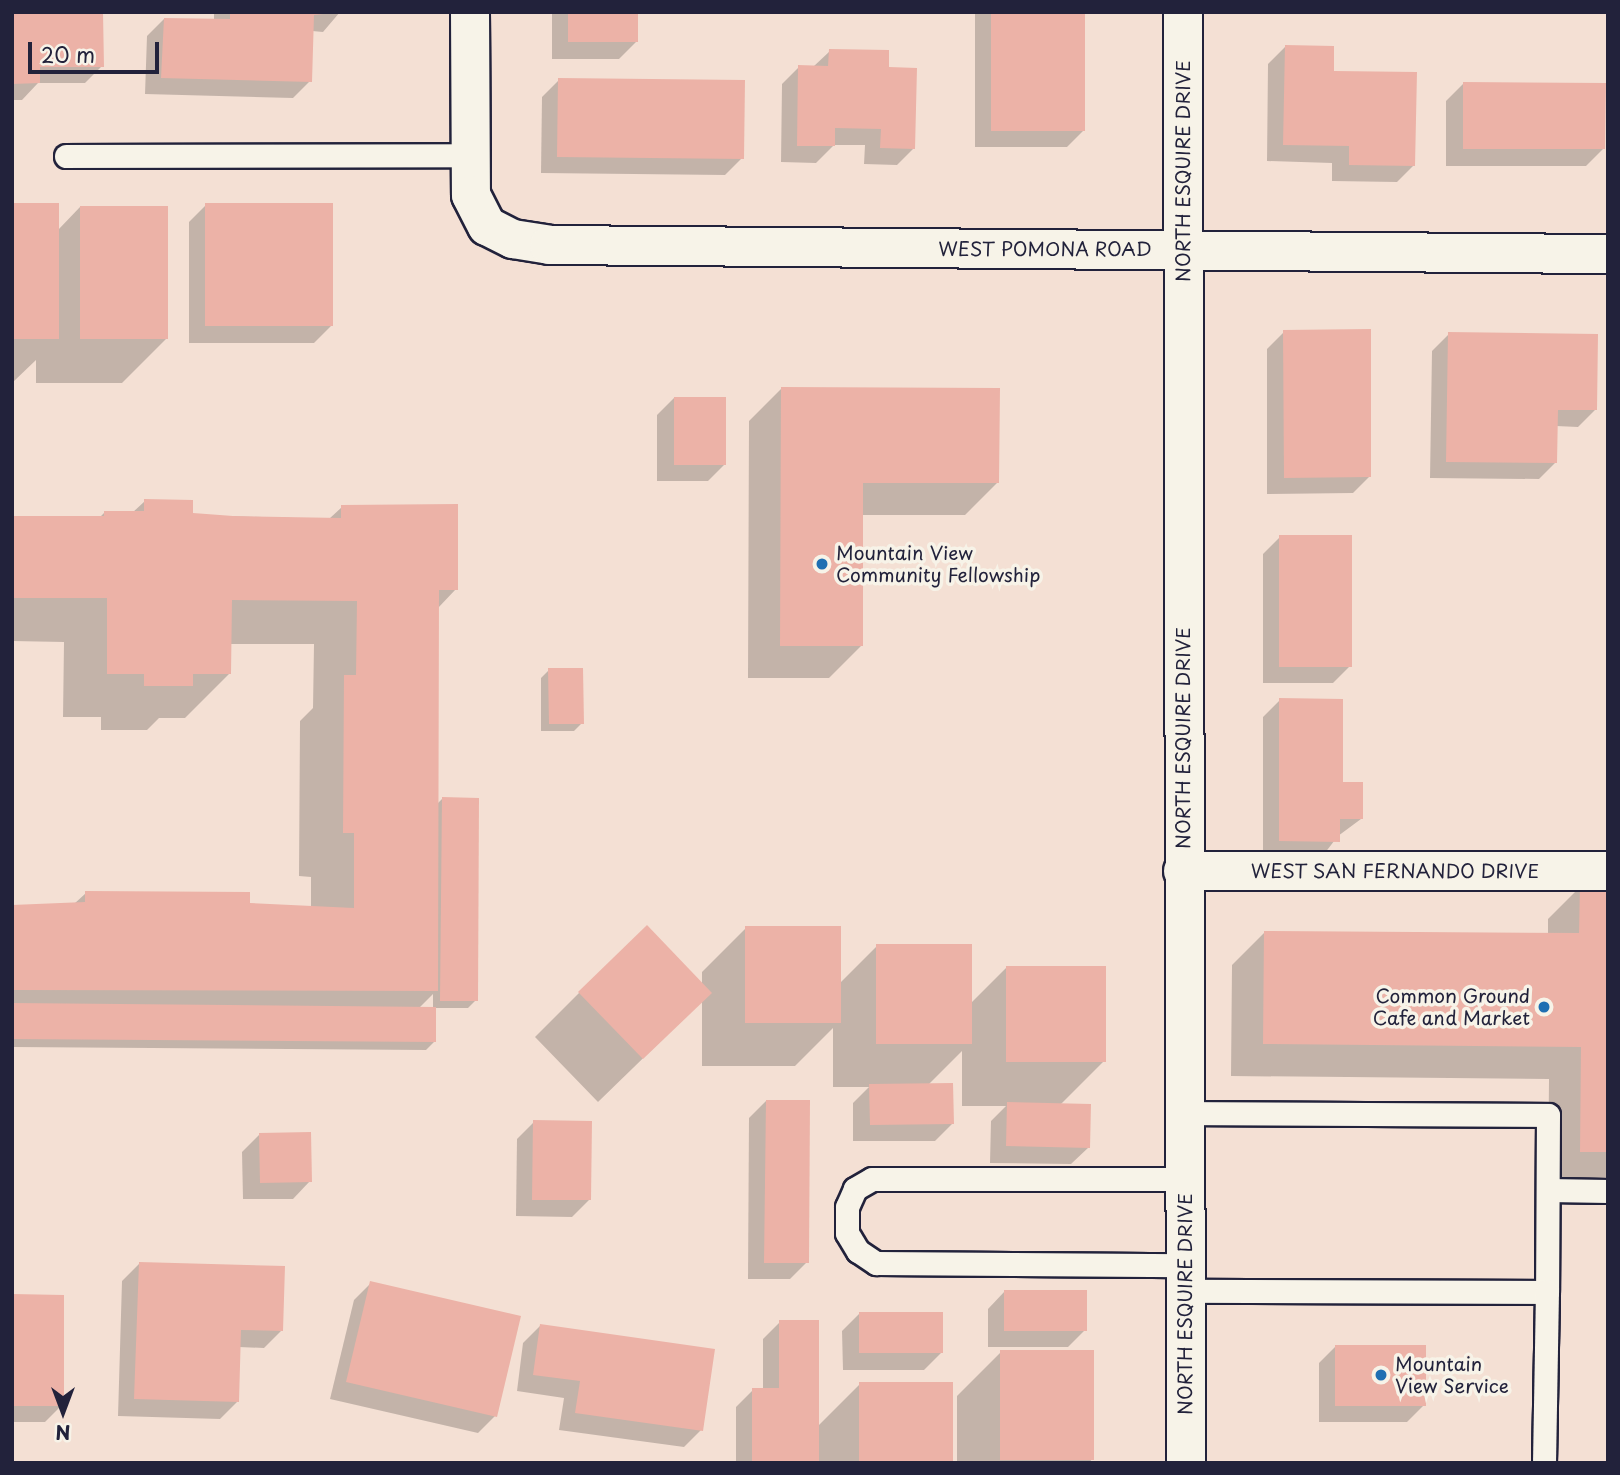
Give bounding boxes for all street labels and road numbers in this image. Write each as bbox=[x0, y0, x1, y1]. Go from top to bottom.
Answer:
street label: NORTH ESQUIRE DRIVE bbox=[1172, 58, 1194, 284]
street label: WEST POMONA ROAD bbox=[938, 238, 1152, 260]
street label: NORTH ESQUIRE DRIVE bbox=[1172, 625, 1194, 851]
street label: WEST SAN FERNANDO DRIVE bbox=[1253, 860, 1537, 882]
street label: NORTH ESQUIRE DRIVE bbox=[1174, 1191, 1196, 1417]

